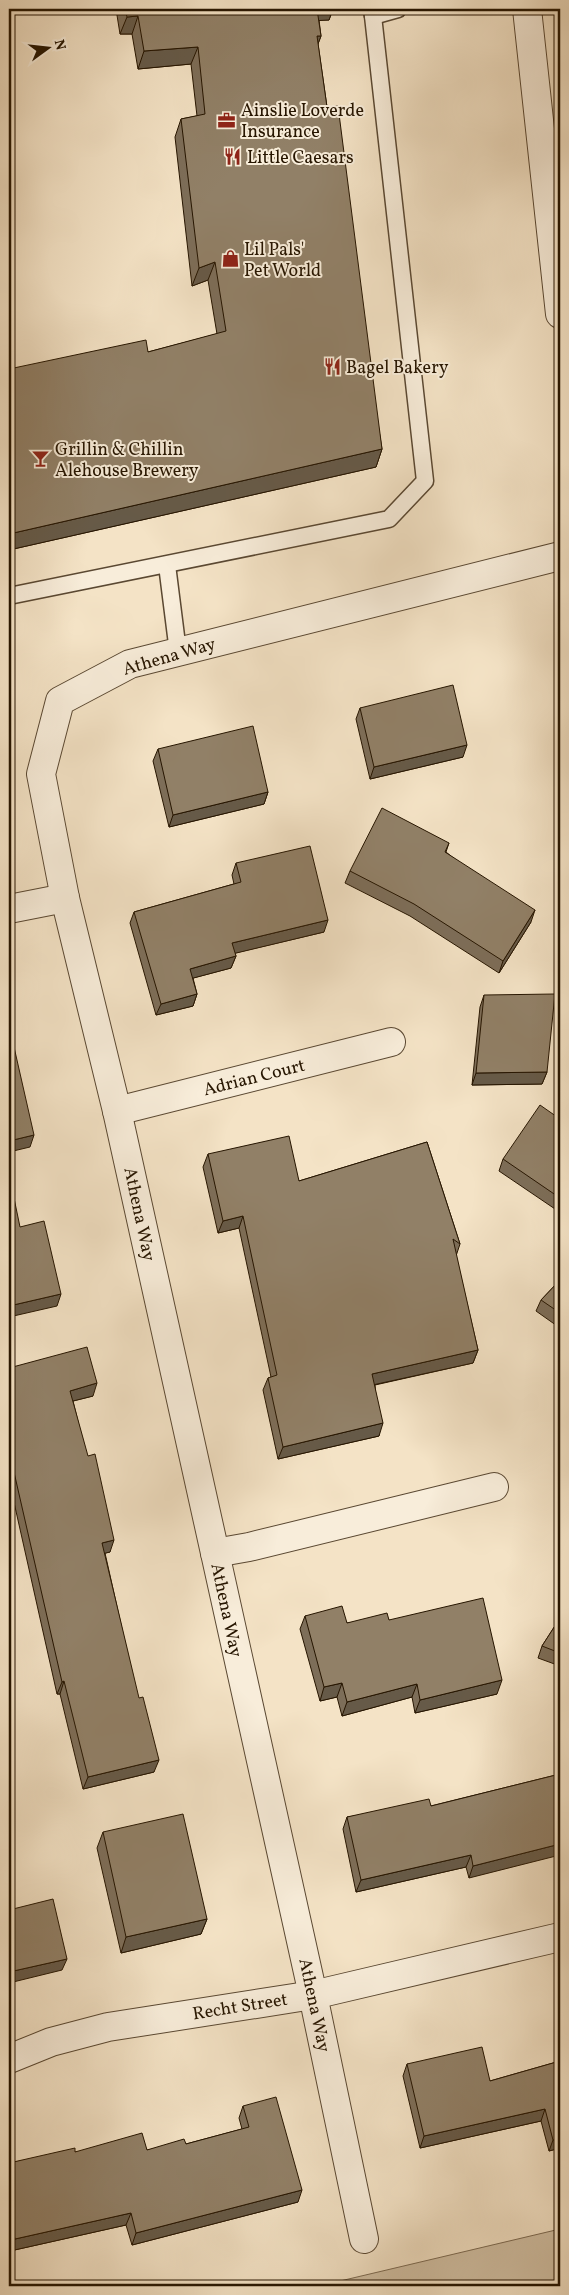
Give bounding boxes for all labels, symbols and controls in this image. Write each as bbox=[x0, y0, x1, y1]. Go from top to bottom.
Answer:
north arrow bbox=[22, 22, 72, 72]
text: N bbox=[49, 38, 70, 52]
place label: Ainslie Loverde Insurance bbox=[241, 99, 364, 145]
office icon: Ainslie Loverde Insurance bbox=[217, 110, 237, 130]
place label: Little Caesars bbox=[247, 146, 354, 171]
restaurant icon: Little Caesars bbox=[223, 147, 243, 167]
place label: Lil Pals' Pet World bbox=[244, 238, 321, 284]
shop icon: Lil Pals' Pet World bbox=[220, 249, 240, 269]
place label: Bagel Bakery bbox=[346, 356, 449, 381]
restaurant icon: Bagel Bakery bbox=[322, 357, 342, 377]
place label: Grillin & Chillin Alehouse Brewery bbox=[55, 438, 199, 484]
bar icon: Grillin & Chillin Alehouse Brewery bbox=[31, 449, 51, 469]
street label: Athena Way bbox=[120, 632, 219, 683]
street label: Adrian Court bbox=[201, 1054, 308, 1103]
street label: Athena Way bbox=[116, 1165, 161, 1264]
street label: Athena Way bbox=[203, 1561, 248, 1660]
street label: Athena Way bbox=[291, 1956, 336, 2055]
street label: Recht Street bbox=[191, 1988, 290, 2027]

